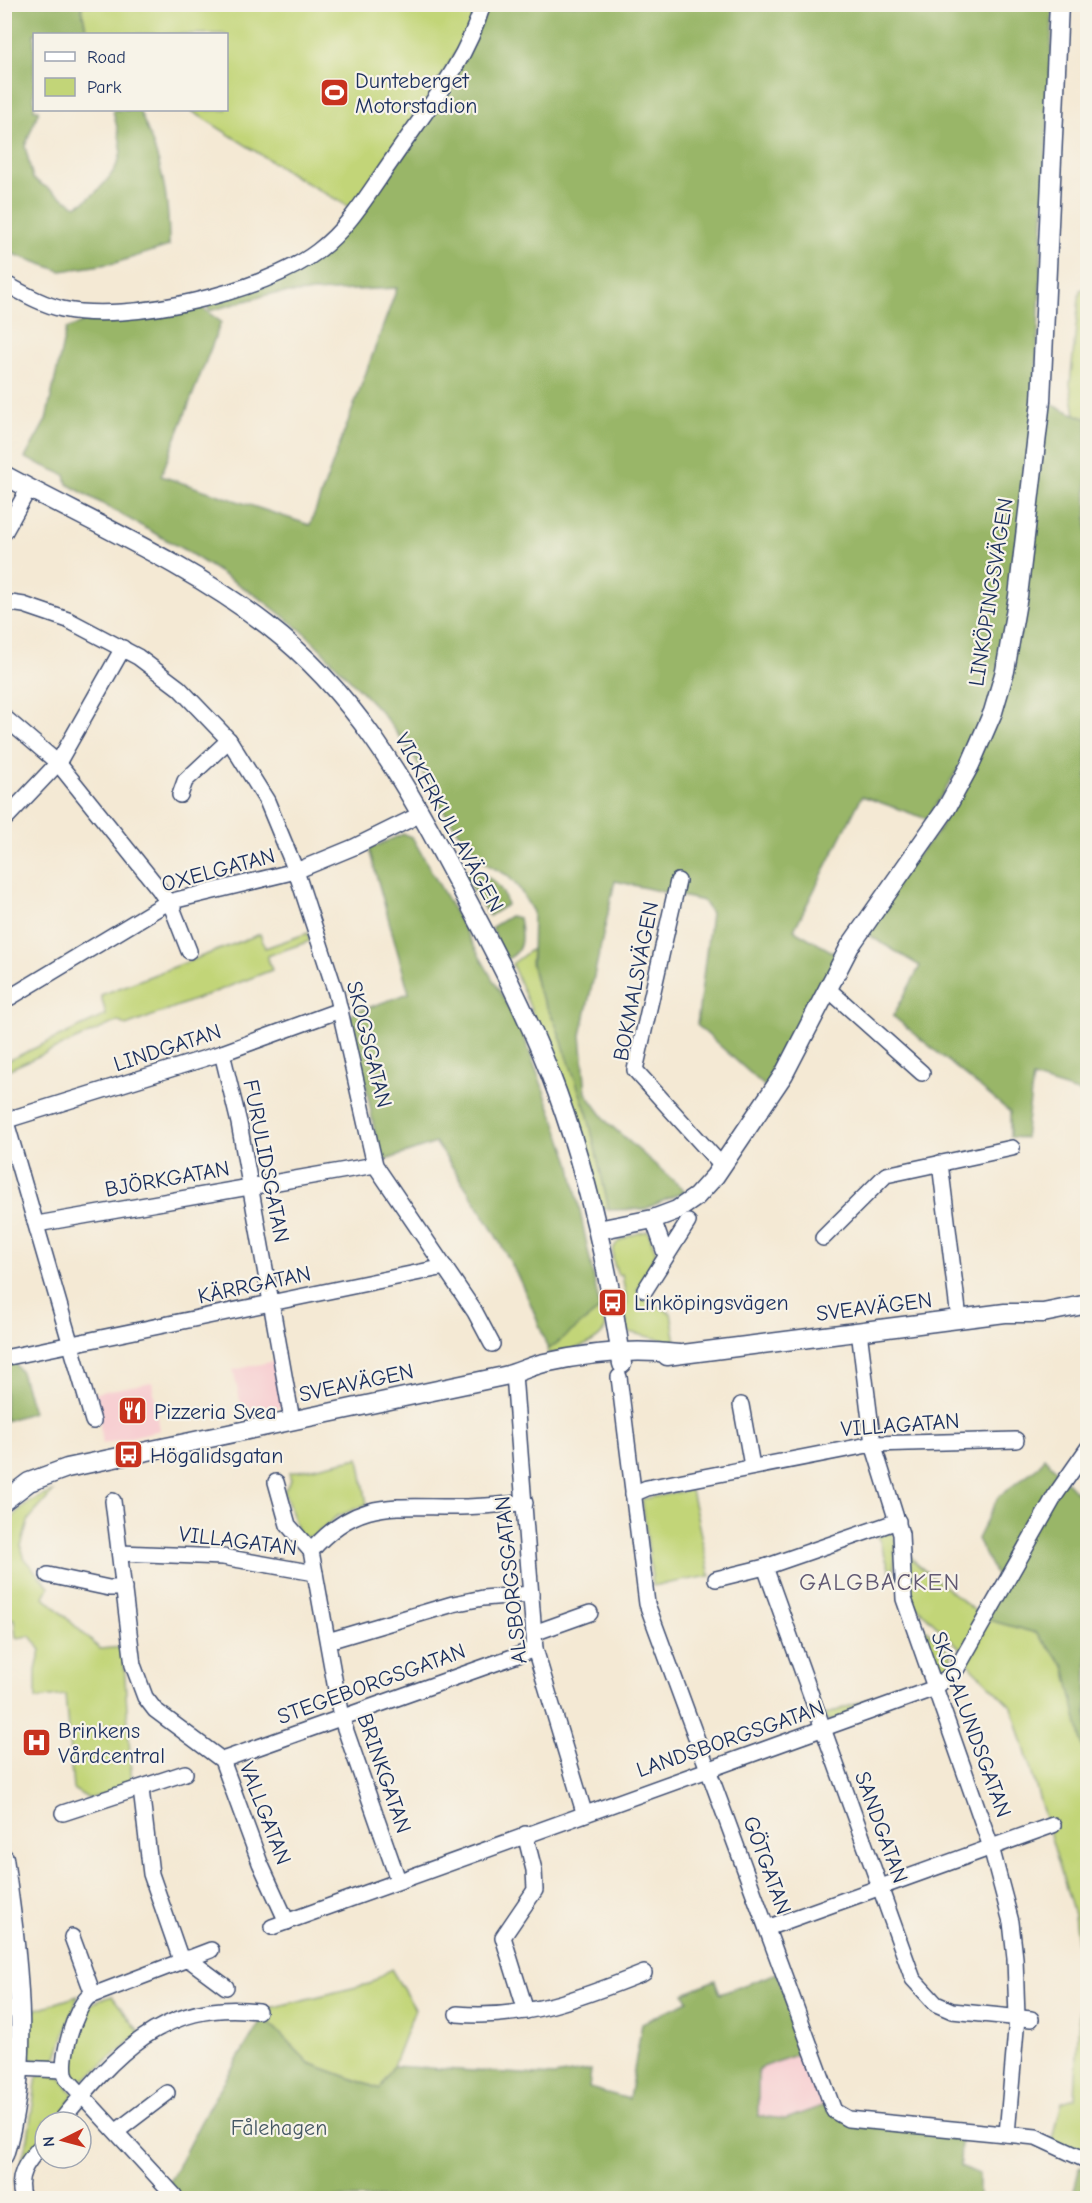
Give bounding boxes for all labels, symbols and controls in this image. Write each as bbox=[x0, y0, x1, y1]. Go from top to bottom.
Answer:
legend bbox=[33, 33, 228, 111]
text: Road bbox=[87, 47, 126, 68]
place label: Dunteberget Motorstadion bbox=[355, 68, 478, 119]
text: Park bbox=[87, 77, 122, 98]
sports icon: Dunteberget Motorstadion bbox=[318, 77, 350, 109]
street label: LINKÖPINGSVÄGEN bbox=[963, 496, 1019, 688]
street label: VICKERKULLAVÄGEN bbox=[389, 728, 509, 917]
street label: OXELGATAN bbox=[159, 842, 278, 898]
street label: BOKMALSVÄGEN bbox=[608, 899, 664, 1063]
street label: SKOGSGATAN bbox=[341, 978, 397, 1110]
street label: LINDGATAN bbox=[110, 1018, 224, 1078]
street label: FURULIDSGATAN bbox=[237, 1077, 295, 1245]
street label: BJÖRKGATAN bbox=[103, 1155, 232, 1203]
street label: KÄRRGATAN bbox=[195, 1260, 313, 1310]
bus stop icon: Linköpingsvägen bbox=[597, 1286, 629, 1318]
street label: SVEAVÄGEN bbox=[815, 1287, 934, 1327]
place label: Linköpingsvägen bbox=[634, 1290, 789, 1316]
street label: SVEAVÄGEN bbox=[296, 1358, 416, 1408]
restaurant icon: Pizzeria Svea bbox=[117, 1395, 149, 1427]
place label: Pizzeria Svea bbox=[154, 1399, 277, 1425]
street label: VILLAGATAN bbox=[840, 1408, 960, 1442]
bus stop icon: Högalidsgatan bbox=[113, 1439, 145, 1471]
place label: Högalidsgatan bbox=[150, 1443, 283, 1469]
street label: ALSBORGSGATAN bbox=[489, 1495, 533, 1665]
street label: VILLAGATAN bbox=[177, 1521, 298, 1561]
district label: GALGBACKEN bbox=[799, 1568, 961, 1596]
street label: SKOGALUNDSGATAN bbox=[925, 1628, 1017, 1821]
street label: STEGEBORGSGATAN bbox=[274, 1638, 469, 1730]
street label: LANDSBORGSGATAN bbox=[633, 1695, 828, 1783]
street label: BRINKGATAN bbox=[351, 1710, 417, 1837]
place label: Brinkens Vårdcentral bbox=[58, 1718, 165, 1769]
hospital icon: Brinkens Vårdcentral bbox=[21, 1727, 53, 1759]
street label: VALLGATAN bbox=[234, 1758, 297, 1869]
street label: SANDGATAN bbox=[849, 1768, 913, 1887]
street label: GÖTGATAN bbox=[737, 1813, 797, 1918]
north arrow bbox=[33, 2110, 93, 2170]
park label: Fålehagen bbox=[231, 2115, 327, 2141]
text: N bbox=[40, 2135, 59, 2148]

